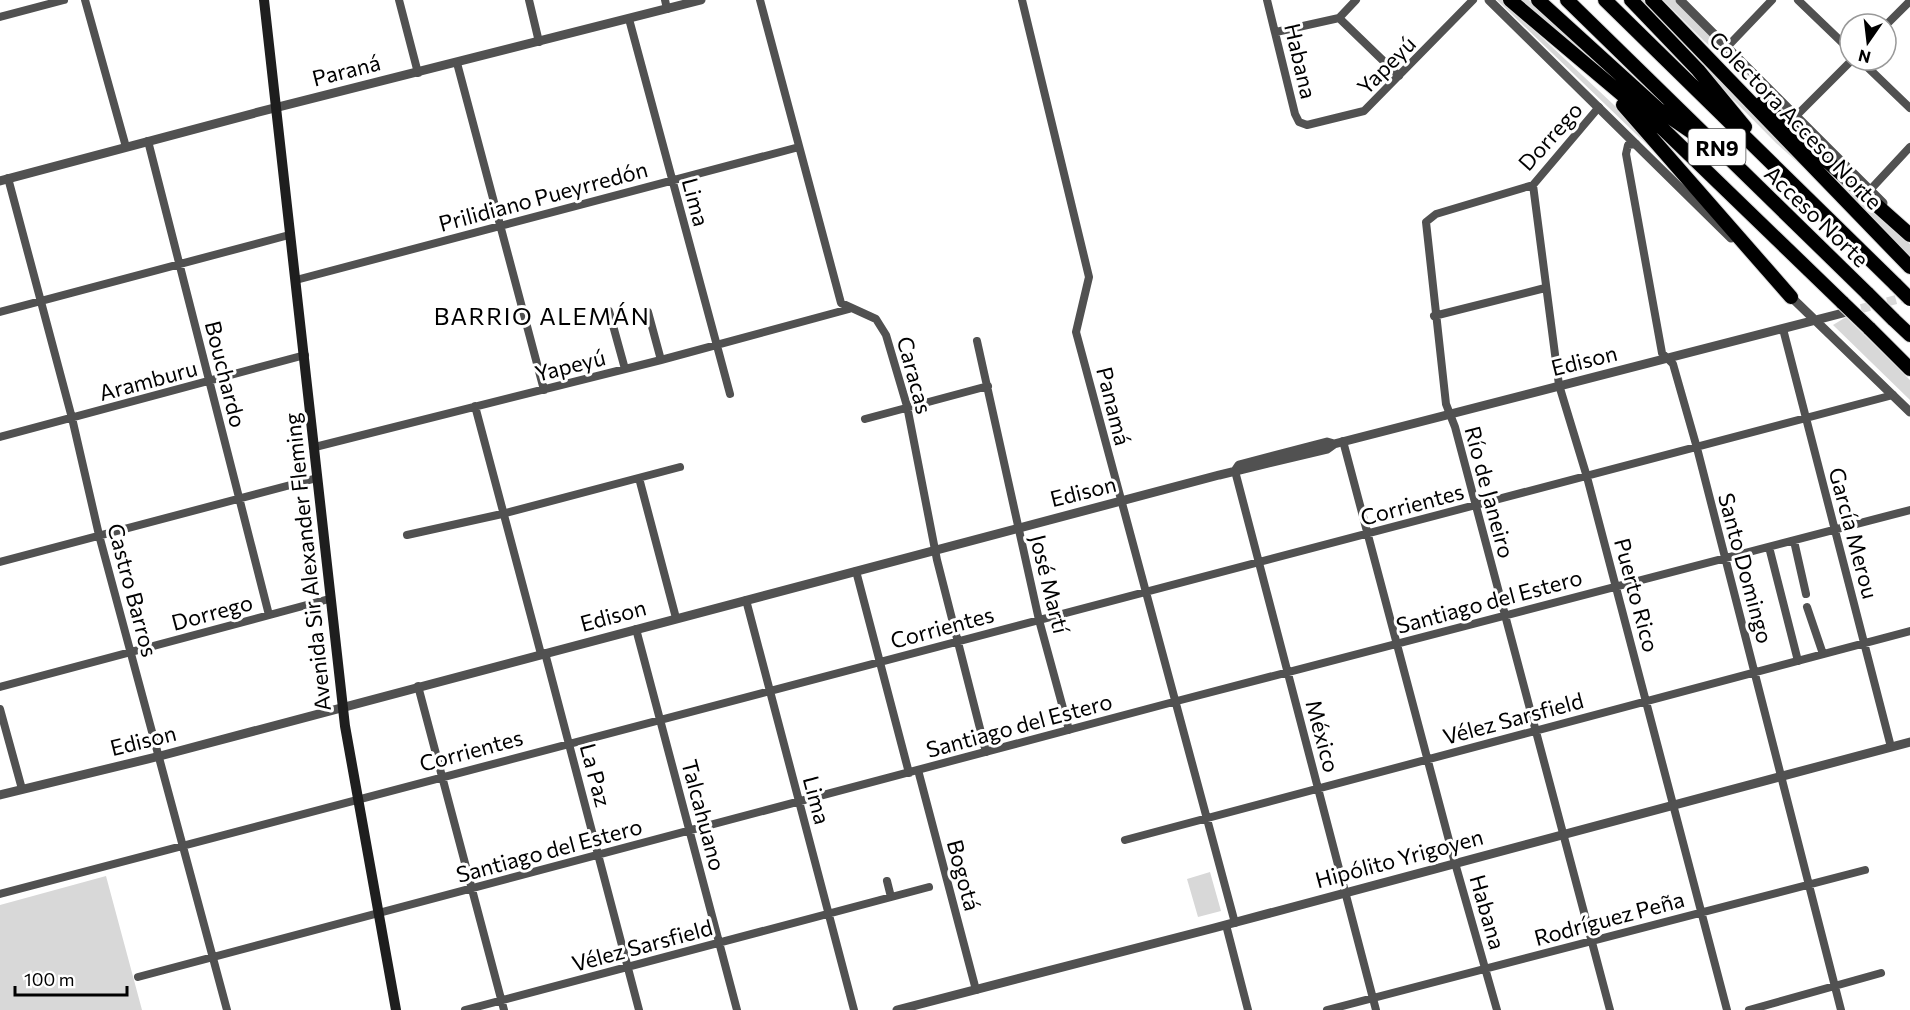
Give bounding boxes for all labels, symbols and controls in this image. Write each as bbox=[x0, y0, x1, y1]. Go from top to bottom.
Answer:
north arrow bbox=[1838, 12, 1898, 72]
street label: Habana bbox=[1279, 21, 1323, 101]
street label: Colectora Acceso Norte bbox=[1704, 26, 1888, 214]
street label: Yapeyú bbox=[1351, 30, 1421, 100]
street label: Paraná bbox=[309, 49, 383, 91]
street label: Dorrego bbox=[1512, 96, 1588, 176]
road number: RN9 bbox=[1688, 129, 1746, 165]
street label: Prilidiano Pueyrredón bbox=[435, 155, 651, 237]
street label: Acceso Norte bbox=[1759, 160, 1875, 272]
street label: Lima bbox=[677, 175, 715, 229]
district label: BARRIO ALEMÁN bbox=[434, 301, 650, 330]
street label: Bouchardo bbox=[200, 318, 252, 430]
street label: Caracas bbox=[892, 333, 938, 417]
street label: Edison bbox=[1548, 339, 1620, 381]
street label: Yapeyú bbox=[532, 343, 608, 387]
street label: Aramburu bbox=[96, 354, 200, 406]
street label: Panamá bbox=[1091, 364, 1137, 448]
street label: Avenida Sir Alexander Fleming bbox=[278, 411, 336, 712]
street label: Río de Janeiro bbox=[1459, 423, 1521, 561]
street label: García Merou bbox=[1824, 464, 1884, 602]
street label: Edison bbox=[1047, 470, 1119, 512]
street label: Corrientes bbox=[1357, 477, 1467, 531]
street label: Santo Domingo bbox=[1713, 490, 1779, 646]
street label: Castro Barros bbox=[102, 520, 164, 660]
street label: José Martí bbox=[1025, 532, 1076, 638]
street label: Puerto Rico bbox=[1609, 535, 1665, 655]
street label: Santiago del Estero bbox=[1393, 563, 1585, 639]
street label: Dorrego bbox=[168, 588, 256, 636]
street label: Edison bbox=[577, 593, 649, 637]
street label: Corrientes bbox=[887, 600, 997, 654]
street label: Vélez Sarsfield bbox=[1440, 686, 1586, 750]
street label: Santiago del Estero bbox=[923, 687, 1115, 763]
street label: México bbox=[1300, 697, 1346, 775]
street label: Edison bbox=[107, 719, 179, 761]
street label: Corrientes bbox=[416, 723, 526, 777]
street label: La Paz bbox=[575, 740, 617, 810]
street label: Talcahuano bbox=[676, 757, 732, 873]
street label: Lima bbox=[798, 773, 836, 827]
street label: Santiago del Estero bbox=[453, 812, 645, 888]
street label: Hipólito Yrigoyen bbox=[1312, 823, 1486, 893]
street label: Bogotá bbox=[942, 837, 986, 913]
street label: Habana bbox=[1464, 871, 1512, 953]
street label: Rodríguez Peña bbox=[1531, 885, 1687, 951]
street label: Vélez Sarsfield bbox=[569, 913, 715, 977]
scale bar bbox=[15, 959, 128, 997]
text: 100 m bbox=[24, 968, 74, 990]

